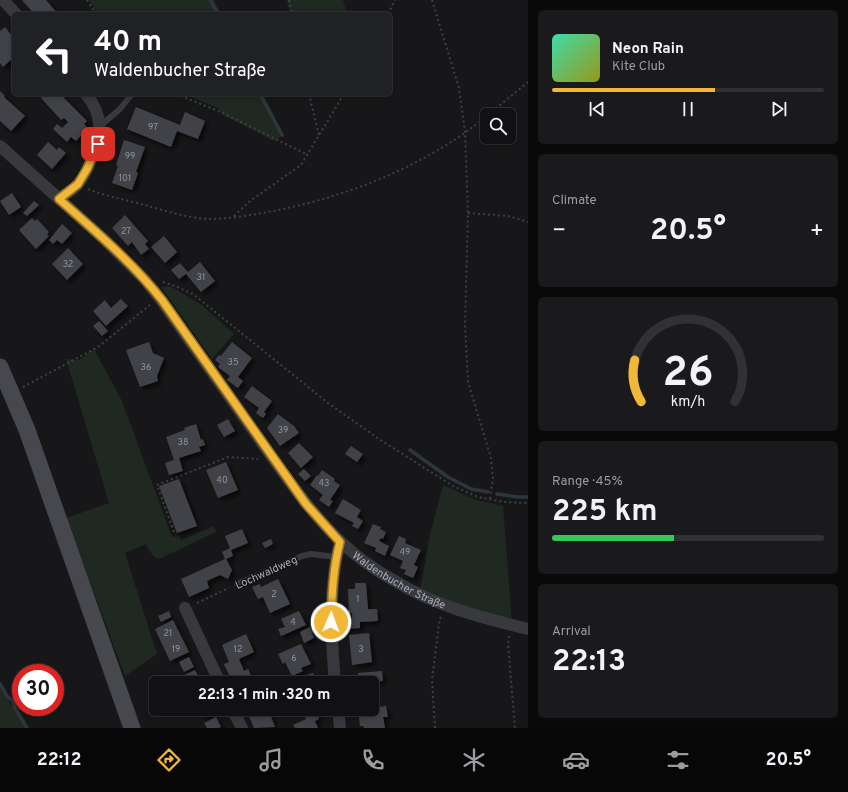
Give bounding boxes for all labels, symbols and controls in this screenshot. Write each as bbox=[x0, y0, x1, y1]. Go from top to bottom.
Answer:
text: 40 m bbox=[94, 25, 162, 61]
icon: left bbox=[28, 28, 80, 80]
text: Neon Rain bbox=[612, 40, 684, 59]
text: Kite Club bbox=[612, 59, 665, 75]
text: Waldenbucher Straße bbox=[94, 60, 266, 83]
icon: previous bbox=[586, 98, 608, 120]
icon: pause bbox=[677, 98, 699, 120]
icon: next bbox=[768, 98, 790, 120]
map controls bbox=[480, 108, 516, 144]
button: search bbox=[480, 108, 516, 144]
house number: 97 bbox=[148, 122, 158, 133]
pin bbox=[81, 127, 115, 161]
icon: arrive bbox=[87, 133, 109, 155]
house number: 99 bbox=[125, 151, 135, 162]
house number: 101 bbox=[119, 173, 131, 184]
text: Climate bbox=[552, 193, 597, 209]
text: 20.5° bbox=[650, 213, 726, 250]
text: − bbox=[552, 218, 566, 245]
text: + bbox=[810, 218, 824, 245]
house number: 27 bbox=[121, 226, 131, 237]
house number: 32 bbox=[63, 259, 73, 270]
house number: 31 bbox=[197, 272, 205, 283]
text: 26 bbox=[663, 348, 714, 401]
house number: 35 bbox=[227, 357, 239, 368]
house number: 36 bbox=[141, 362, 151, 373]
text: km/h bbox=[671, 393, 705, 411]
house number: 39 bbox=[278, 425, 288, 436]
house number: 38 bbox=[178, 437, 188, 448]
text: Range · 45% bbox=[552, 474, 623, 490]
house number: 40 bbox=[216, 475, 228, 486]
house number: 43 bbox=[318, 478, 330, 489]
text: 225 km bbox=[552, 494, 658, 531]
house number: 49 bbox=[400, 547, 410, 558]
street label: Waldenbucher Straße bbox=[349, 549, 447, 613]
street label: Lochwaldweg bbox=[233, 553, 300, 593]
house number: 2 bbox=[271, 589, 277, 600]
house number: 1 bbox=[356, 594, 360, 605]
position arrow bbox=[310, 601, 352, 643]
house number: 4 bbox=[290, 617, 296, 628]
text: Arrival bbox=[552, 624, 591, 640]
house number: 21 bbox=[164, 628, 172, 639]
house number: 19 bbox=[172, 644, 180, 655]
house number: 12 bbox=[234, 644, 242, 655]
house number: 3 bbox=[358, 644, 364, 655]
text: 22:13 bbox=[552, 644, 626, 681]
house number: 6 bbox=[291, 653, 297, 664]
speed limit sign: 30 bbox=[12, 664, 64, 716]
text: 22:13 · 1 min · 320 m bbox=[198, 686, 330, 705]
icon: directions bbox=[155, 746, 183, 774]
icon: music bbox=[257, 746, 285, 774]
icon: phone bbox=[359, 746, 387, 774]
icon: climate bbox=[460, 746, 488, 774]
icon: car bbox=[562, 746, 590, 774]
icon: filters bbox=[664, 746, 692, 774]
text: 22:12 bbox=[37, 749, 81, 772]
text: 20.5° bbox=[765, 749, 811, 772]

